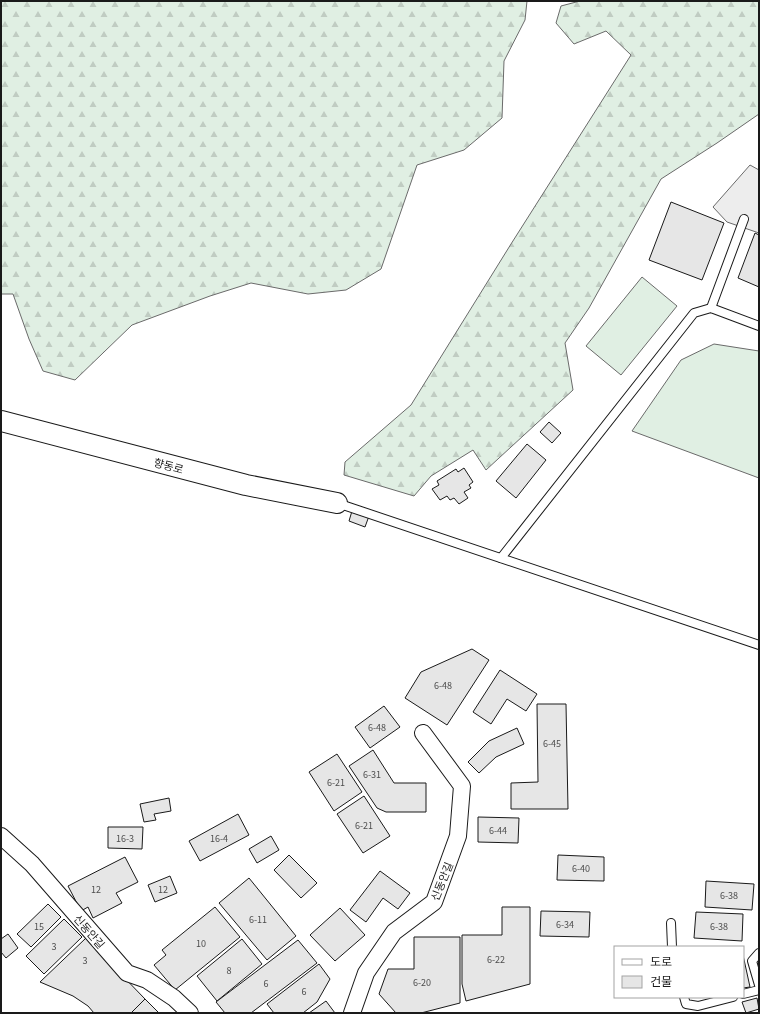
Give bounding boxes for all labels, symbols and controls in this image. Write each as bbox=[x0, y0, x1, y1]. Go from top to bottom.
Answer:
street label: 향동로 bbox=[152, 453, 186, 477]
house number: 6-48 bbox=[434, 679, 452, 692]
house number: 6-48 bbox=[368, 721, 386, 734]
house number: 6-45 bbox=[543, 737, 561, 750]
house number: 6-31 bbox=[363, 768, 381, 781]
house number: 6-21 bbox=[327, 776, 345, 789]
house number: 6-21 bbox=[355, 819, 373, 832]
house number: 6-44 bbox=[489, 824, 507, 837]
house number: 16-3 bbox=[116, 832, 134, 845]
house number: 16-4 bbox=[210, 832, 228, 845]
street label: 신동안길 bbox=[426, 859, 456, 903]
house number: 6-40 bbox=[572, 862, 590, 875]
house number: 12 bbox=[91, 883, 101, 896]
house number: 12 bbox=[158, 883, 168, 896]
house number: 6-38 bbox=[720, 889, 738, 902]
street label: 신동안길 bbox=[71, 910, 109, 952]
house number: 6-11 bbox=[249, 913, 267, 926]
house number: 6-34 bbox=[556, 918, 574, 931]
house number: 15 bbox=[34, 920, 44, 933]
house number: 6-38 bbox=[710, 920, 728, 933]
house number: 10 bbox=[196, 937, 206, 950]
house number: 3 bbox=[52, 940, 57, 953]
legend bbox=[614, 946, 744, 998]
text: 도로 bbox=[650, 952, 672, 969]
house number: 6-22 bbox=[487, 953, 505, 966]
house number: 3 bbox=[83, 954, 88, 967]
house number: 8 bbox=[227, 964, 232, 977]
text: 건물 bbox=[650, 972, 672, 989]
house number: 6-20 bbox=[413, 976, 431, 989]
house number: 6 bbox=[264, 977, 269, 990]
house number: 6 bbox=[302, 985, 307, 998]

